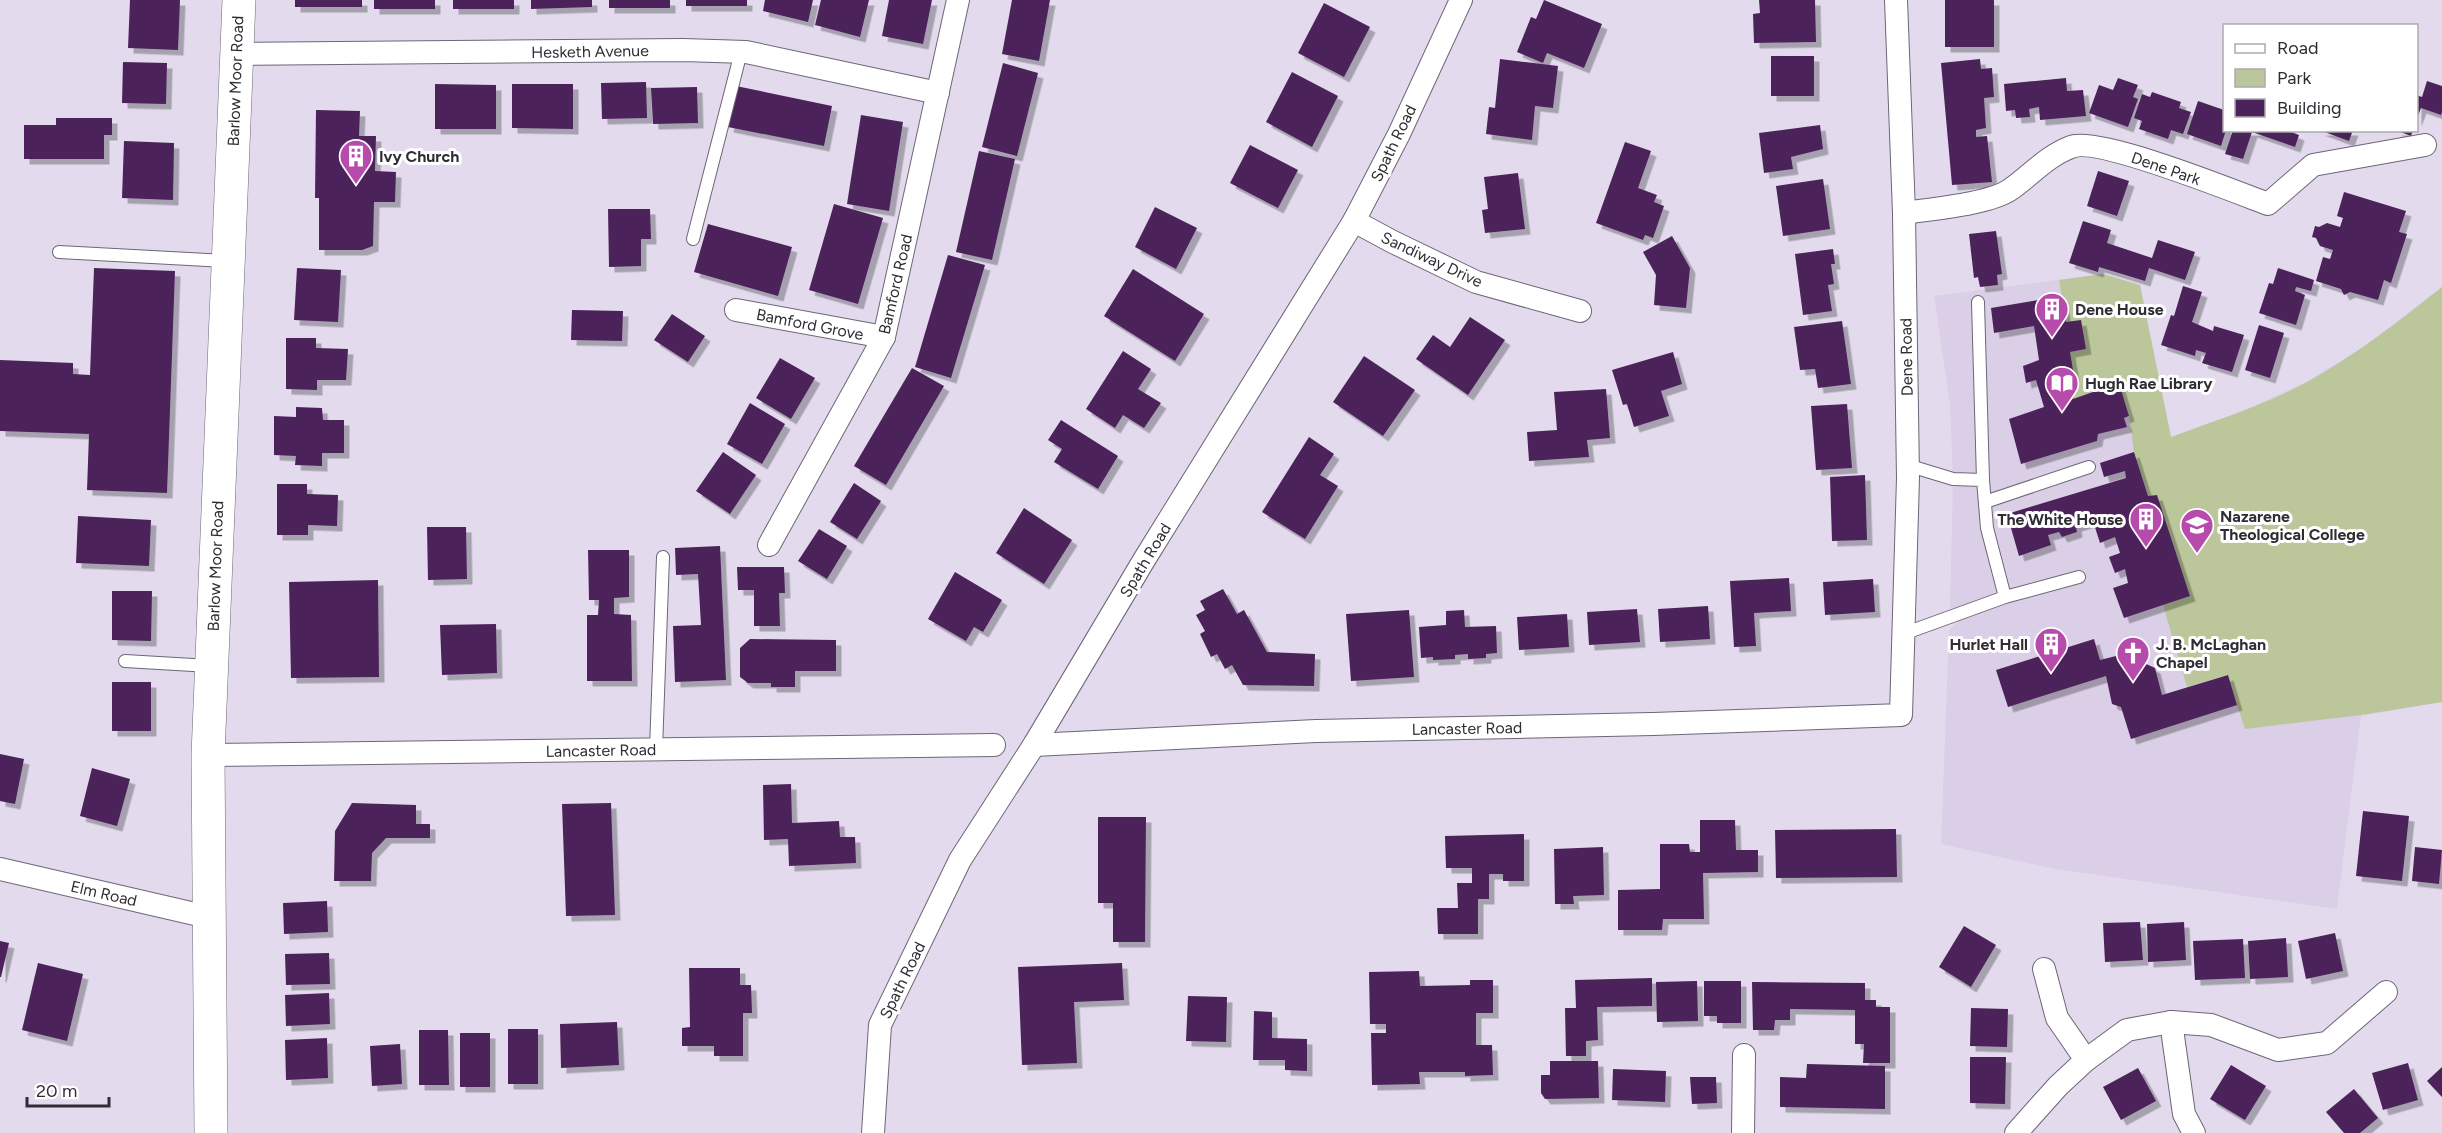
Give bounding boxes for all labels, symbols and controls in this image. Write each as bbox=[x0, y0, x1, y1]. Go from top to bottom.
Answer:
street label: Barlow Moor Road bbox=[224, 15, 247, 147]
legend bbox=[2223, 24, 2418, 132]
text: Road bbox=[2277, 37, 2318, 59]
street label: Hesketh Avenue bbox=[531, 41, 649, 62]
text: Park bbox=[2277, 67, 2312, 89]
text: Building bbox=[2277, 97, 2342, 119]
street label: Spath Road bbox=[1367, 102, 1420, 185]
building icon: Ivy Church bbox=[338, 138, 374, 185]
place label: Ivy Church bbox=[379, 147, 459, 166]
street label: Dene Park bbox=[2129, 148, 2203, 189]
street label: Sandiway Drive bbox=[1378, 228, 1486, 291]
street label: Bamford Road bbox=[875, 232, 916, 336]
building icon: Dene House bbox=[2034, 291, 2070, 338]
place label: Dene House bbox=[2075, 300, 2164, 319]
street label: Bamford Grove bbox=[755, 305, 865, 344]
street label: Dene Road bbox=[1896, 318, 1917, 396]
library icon: Hugh Rae Library bbox=[2044, 365, 2080, 412]
place label: Hugh Rae Library bbox=[2085, 374, 2213, 393]
street label: Barlow Moor Road bbox=[204, 500, 227, 632]
building icon: The White House bbox=[2128, 501, 2164, 548]
school or university icon: Nazarene Theological College bbox=[2179, 507, 2215, 554]
place label: Nazarene Theological College bbox=[2220, 507, 2365, 544]
place label: The White House bbox=[1997, 510, 2123, 529]
street label: Spath Road bbox=[1116, 520, 1175, 601]
building icon: Hurlet Hall bbox=[2033, 626, 2069, 673]
place label: Hurlet Hall bbox=[1949, 635, 2028, 654]
church icon: J. B. McLaghan Chapel bbox=[2115, 635, 2151, 682]
place label: J. B. McLaghan Chapel bbox=[2156, 635, 2266, 672]
street label: Lancaster Road bbox=[1412, 718, 1522, 739]
street label: Lancaster Road bbox=[546, 740, 656, 761]
street label: Elm Road bbox=[69, 877, 139, 910]
street label: Spath Road bbox=[876, 939, 929, 1022]
scale bar bbox=[27, 1070, 110, 1108]
text: 20 m bbox=[36, 1080, 77, 1102]

